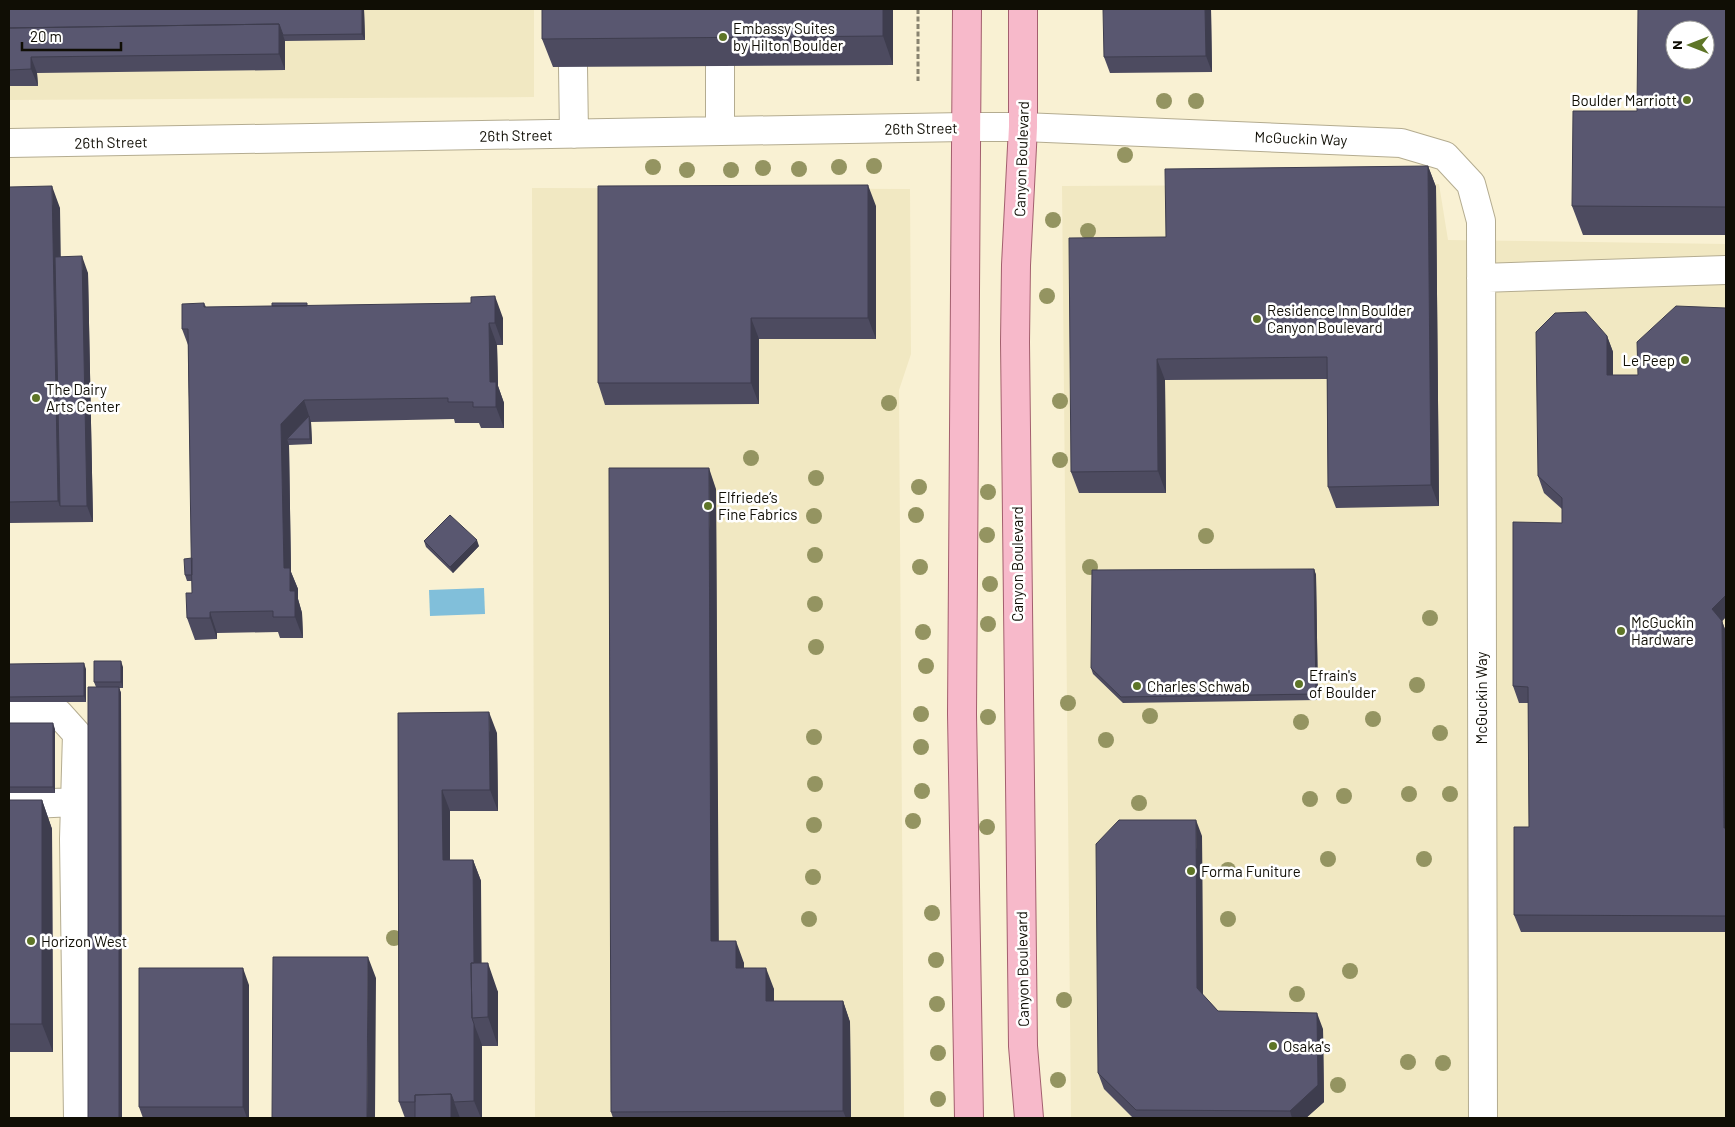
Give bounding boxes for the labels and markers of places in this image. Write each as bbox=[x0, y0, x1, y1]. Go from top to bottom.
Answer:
place label: Embassy Suites by Hilton Boulder bbox=[733, 19, 844, 54]
marker: Embassy Suites by Hilton Boulder bbox=[717, 31, 729, 43]
place label: Boulder Marriott bbox=[1571, 91, 1677, 109]
marker: Boulder Marriott bbox=[1681, 94, 1693, 106]
place label: Residence Inn Boulder Canyon Boulevard bbox=[1267, 301, 1412, 336]
marker: Residence Inn Boulder Canyon Boulevard bbox=[1251, 313, 1263, 325]
place label: Le Peep bbox=[1623, 351, 1675, 369]
marker: Le Peep bbox=[1679, 354, 1691, 366]
place label: The Dairy Arts Center bbox=[46, 380, 121, 415]
marker: The Dairy Arts Center bbox=[30, 392, 42, 404]
place label: Elfriede’s Fine Fabrics bbox=[718, 488, 798, 523]
marker: Elfriede’s Fine Fabrics bbox=[702, 500, 714, 512]
place label: McGuckin Hardware bbox=[1631, 613, 1694, 648]
marker: McGuckin Hardware bbox=[1615, 625, 1627, 637]
place label: Efrain's of Boulder bbox=[1309, 666, 1377, 701]
place label: Charles Schwab bbox=[1147, 677, 1250, 695]
marker: Efrain's of Boulder bbox=[1293, 678, 1305, 690]
marker: Charles Schwab bbox=[1131, 680, 1143, 692]
place label: Forma Funiture bbox=[1201, 862, 1301, 880]
marker: Forma Funiture bbox=[1185, 865, 1197, 877]
place label: Horizon West bbox=[41, 932, 127, 950]
marker: Horizon West bbox=[25, 935, 37, 947]
place label: Osaka's bbox=[1283, 1037, 1331, 1055]
marker: Osaka's bbox=[1267, 1040, 1279, 1052]

